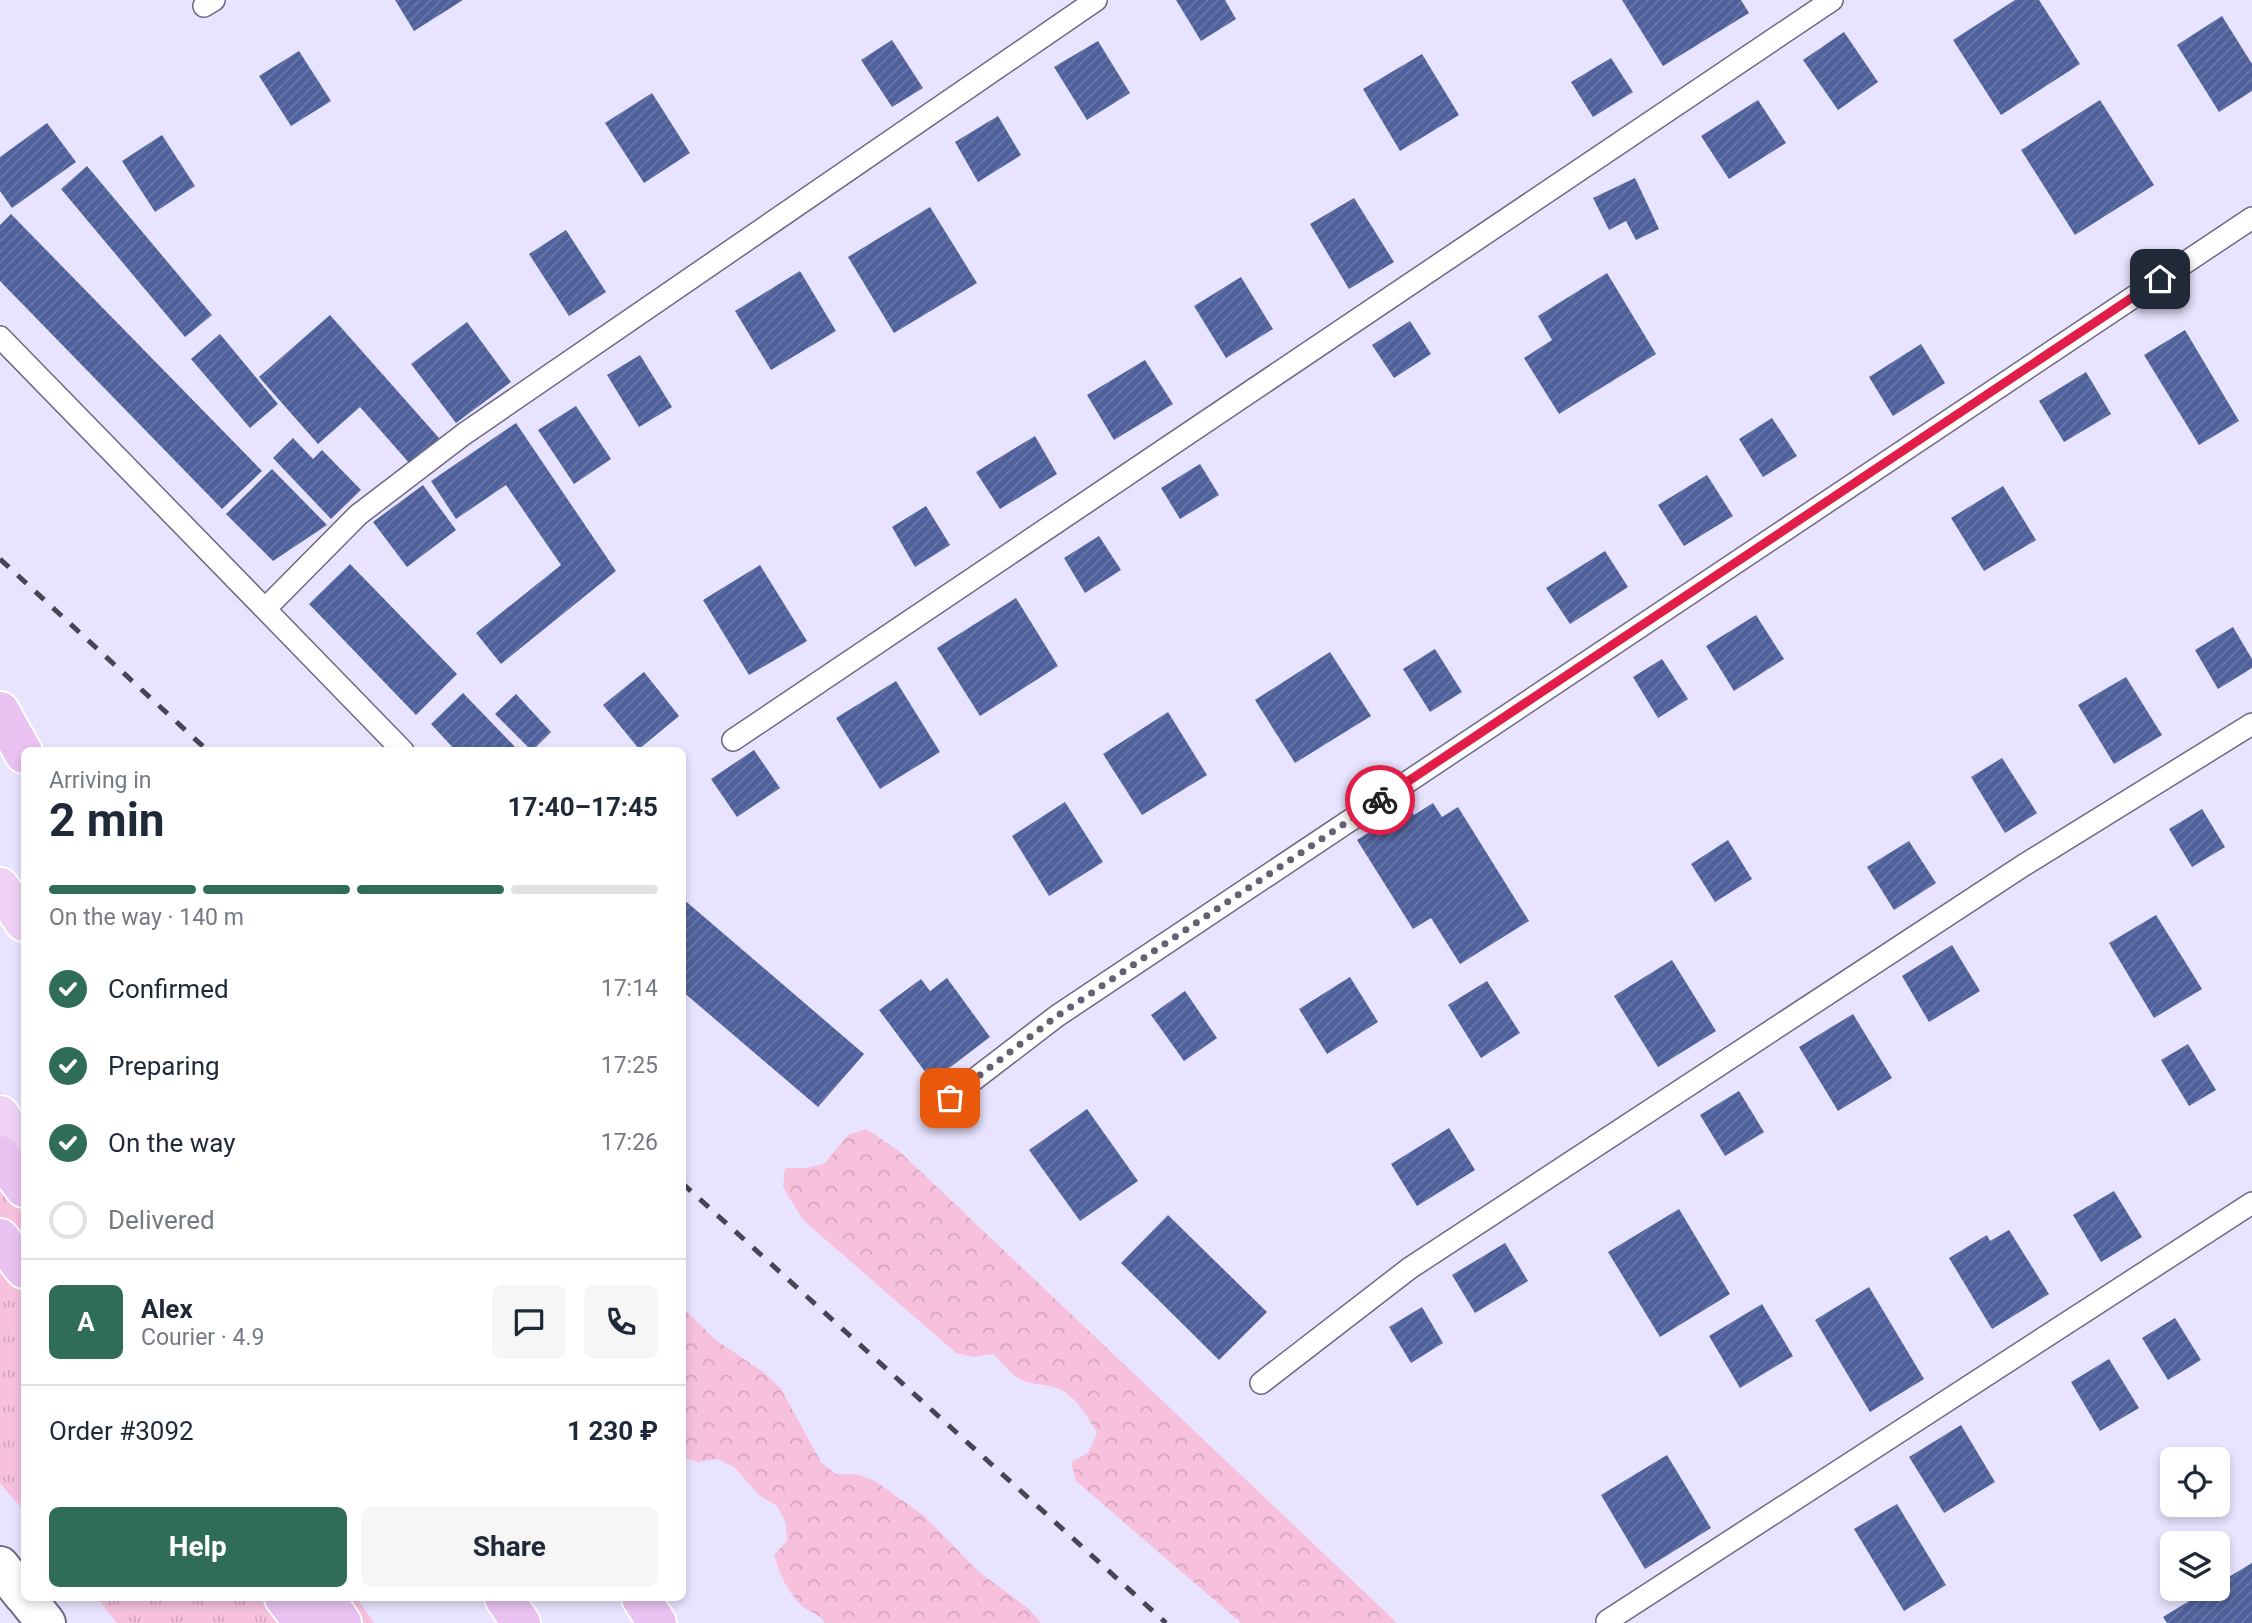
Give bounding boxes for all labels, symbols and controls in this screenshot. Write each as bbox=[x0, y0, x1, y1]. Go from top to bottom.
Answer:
pin bbox=[2130, 249, 2190, 309]
icon: home bbox=[2141, 260, 2179, 298]
courier bbox=[1345, 765, 1415, 835]
text: Arriving in bbox=[49, 767, 152, 794]
icon: bike bbox=[1361, 781, 1399, 819]
text: 17:40–17:45 bbox=[508, 792, 658, 822]
text: 2 min bbox=[49, 793, 165, 847]
text: On the way · 140 m bbox=[49, 904, 244, 931]
icon: check bbox=[49, 970, 87, 1008]
text: Confirmed bbox=[108, 974, 229, 1004]
text: 17:14 bbox=[601, 975, 658, 1002]
icon: check bbox=[49, 1047, 87, 1085]
text: Preparing bbox=[108, 1051, 220, 1081]
text: 17:25 bbox=[601, 1052, 658, 1079]
pin bbox=[920, 1068, 980, 1128]
icon: bag bbox=[931, 1079, 969, 1117]
icon: check bbox=[49, 1124, 87, 1162]
text: On the way bbox=[108, 1128, 236, 1158]
text: 17:26 bbox=[601, 1129, 658, 1156]
text: Delivered bbox=[108, 1205, 215, 1235]
button: chat bbox=[492, 1285, 566, 1359]
button: phone bbox=[584, 1285, 658, 1359]
text: Alex bbox=[141, 1294, 193, 1324]
text: A bbox=[77, 1307, 95, 1337]
text: Courier · 4.9 bbox=[141, 1324, 264, 1351]
text: Order #3092 bbox=[49, 1416, 194, 1446]
text: 1 230 ₽ bbox=[567, 1416, 658, 1446]
map controls bbox=[2160, 1447, 2230, 1601]
button: locate bbox=[2160, 1447, 2230, 1517]
button: Help bbox=[49, 1507, 347, 1587]
button: Share bbox=[361, 1507, 658, 1587]
button: layers bbox=[2160, 1531, 2230, 1601]

